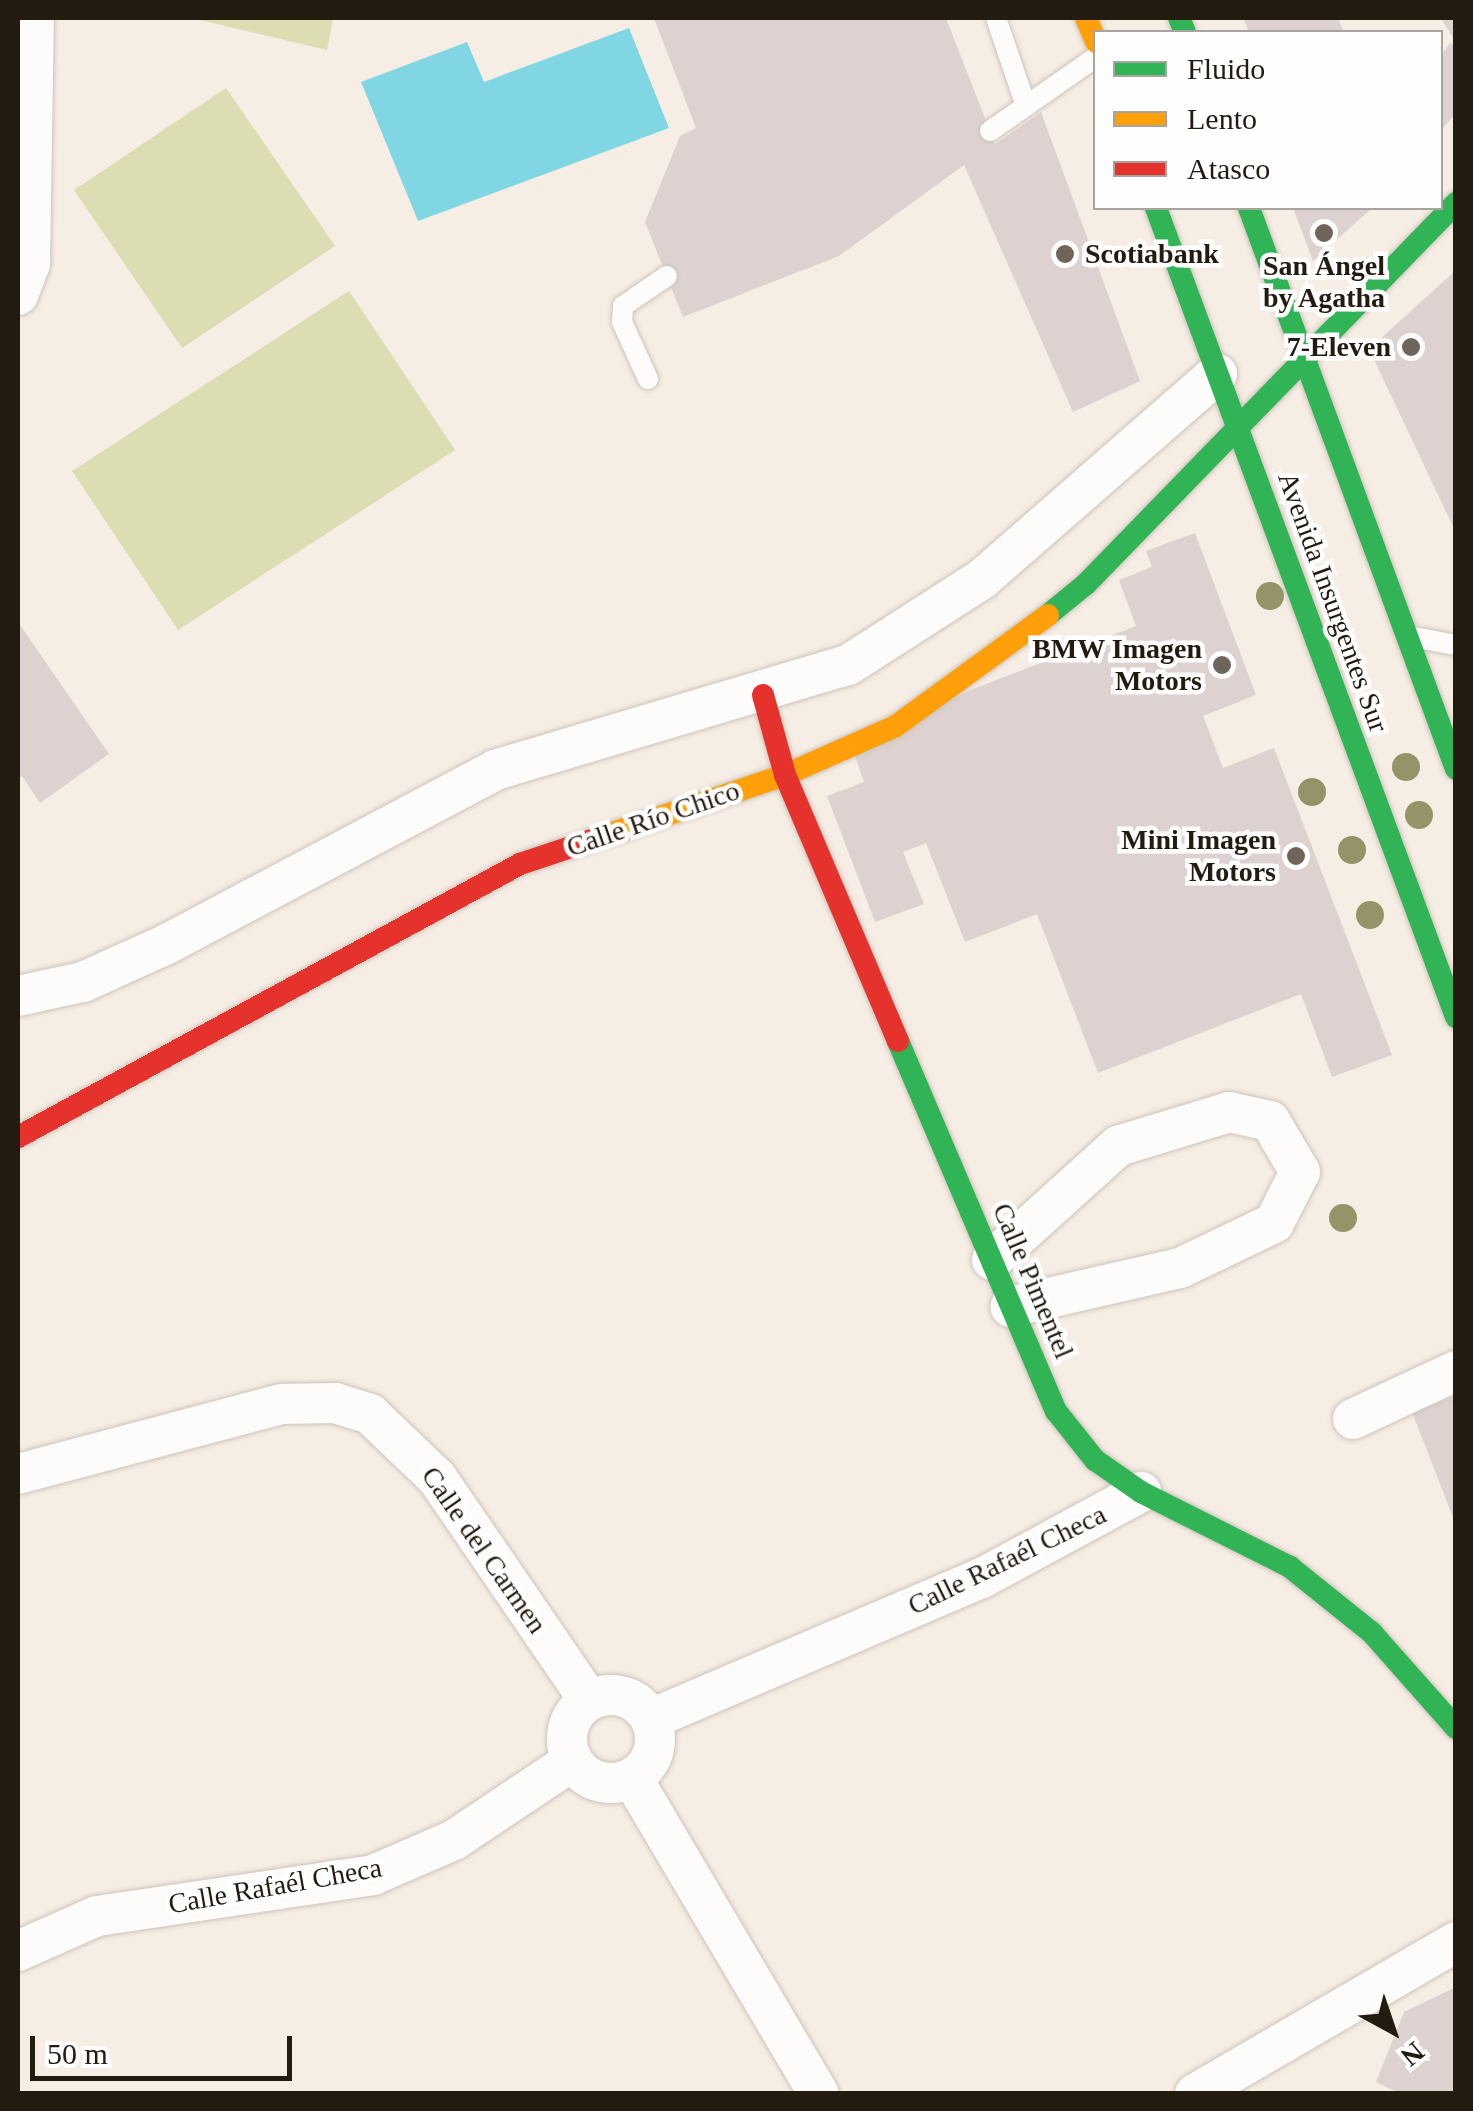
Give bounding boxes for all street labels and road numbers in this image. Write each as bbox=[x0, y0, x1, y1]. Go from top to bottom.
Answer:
street label: Avenida Insurgentes Sur bbox=[1270, 467, 1396, 737]
street label: Calle Río Chico bbox=[562, 774, 744, 864]
street label: Calle Pimentel bbox=[985, 1198, 1081, 1364]
street label: Calle del Carmen bbox=[414, 1460, 554, 1640]
street label: Calle Rafaél Checa bbox=[903, 1498, 1111, 1622]
street label: Calle Rafaél Checa bbox=[166, 1851, 384, 1921]

